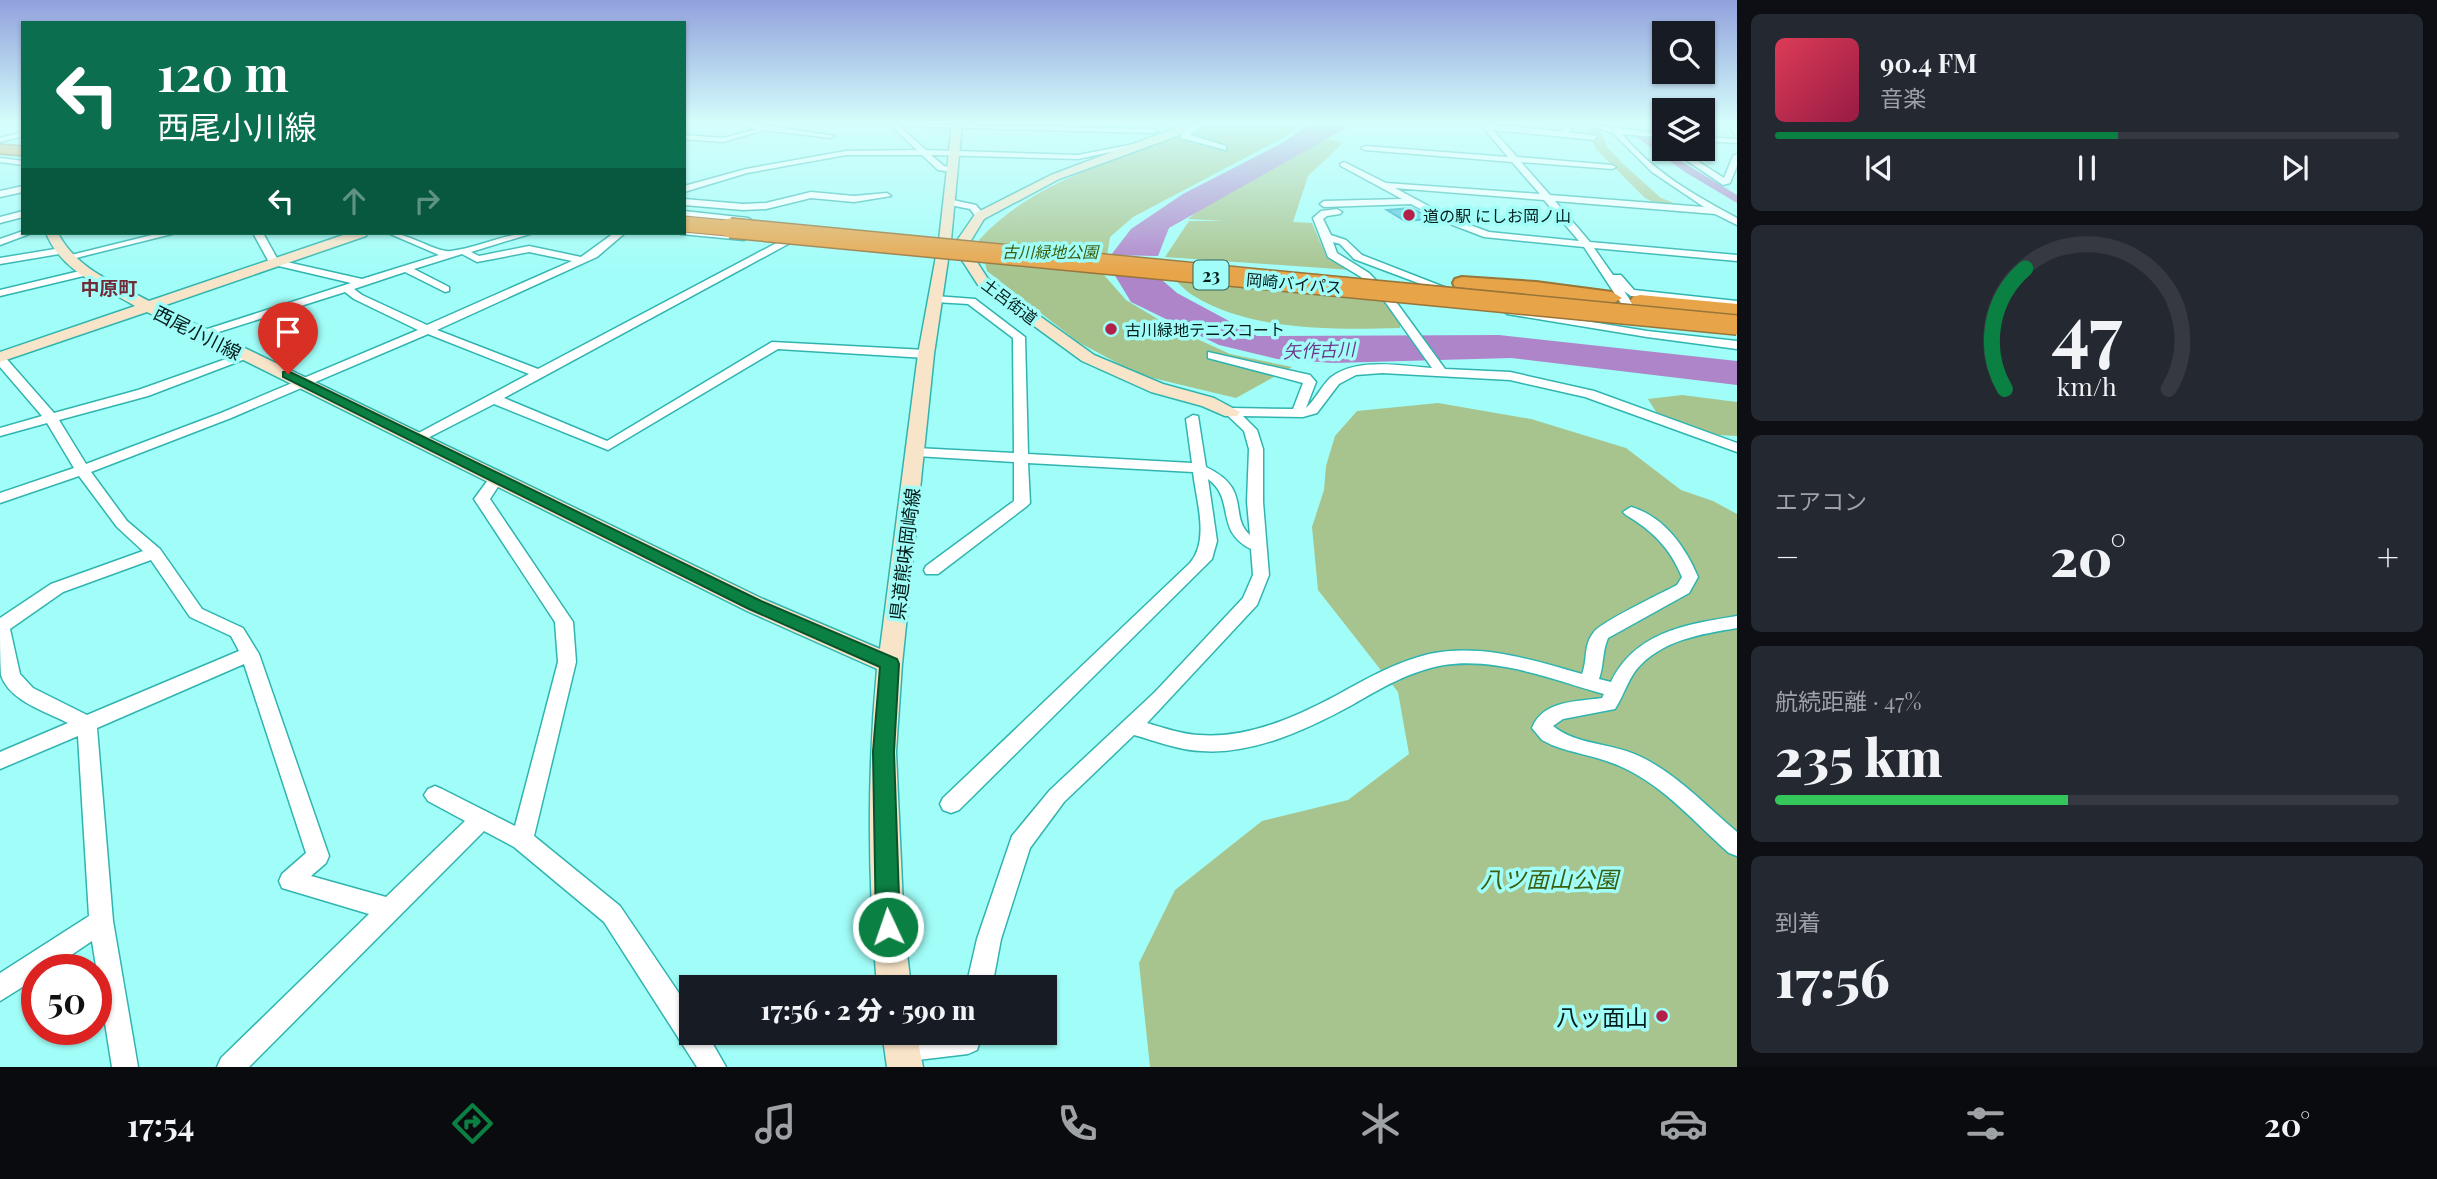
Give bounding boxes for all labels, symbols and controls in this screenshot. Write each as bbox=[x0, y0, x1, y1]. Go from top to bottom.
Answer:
map controls bbox=[1652, 21, 1715, 161]
button: search bbox=[1652, 21, 1715, 84]
text: 120 m bbox=[157, 39, 289, 104]
text: 90.4 FM bbox=[1880, 45, 1977, 80]
icon: left bbox=[42, 49, 133, 140]
text: 音楽 bbox=[1880, 82, 1926, 113]
button: layers bbox=[1652, 98, 1715, 161]
text: 西尾小川線 bbox=[157, 104, 317, 147]
icon: previous bbox=[1860, 149, 1898, 187]
icon: pause bbox=[2068, 149, 2106, 187]
icon: next bbox=[2276, 149, 2314, 187]
icon: left bbox=[262, 182, 300, 220]
icon: ahead bbox=[335, 182, 373, 220]
icon: right bbox=[408, 182, 446, 220]
place label: 道の駅 にしお岡ノ山 bbox=[1423, 205, 1571, 226]
marker: 道の駅 にしお岡ノ山 bbox=[1401, 207, 1417, 223]
park label: 古川緑地公園 bbox=[1002, 241, 1100, 262]
road number: 23 bbox=[1194, 260, 1228, 290]
street label: 岡崎バイパス bbox=[1245, 268, 1343, 298]
street label: 土呂街道 bbox=[978, 273, 1042, 329]
district label: 中原町 bbox=[80, 274, 138, 300]
text: 47 bbox=[2052, 280, 2123, 377]
street label: 西尾小川線 bbox=[150, 299, 246, 365]
pin bbox=[258, 302, 318, 374]
icon: arrive bbox=[269, 313, 307, 351]
place label: 古川緑地テニスコート bbox=[1125, 319, 1285, 340]
marker: 古川緑地テニスコート bbox=[1103, 321, 1119, 337]
water label: 矢作古川 bbox=[1283, 337, 1357, 363]
text: km/h bbox=[2057, 369, 2117, 402]
text: エアコン bbox=[1775, 485, 1867, 516]
street label: 県道熊味岡崎線 bbox=[883, 486, 925, 622]
text: 20° bbox=[2050, 521, 2126, 590]
text: − bbox=[1775, 530, 1800, 581]
text: + bbox=[2377, 530, 2399, 581]
text: 航続距離 · 47% bbox=[1775, 685, 1922, 716]
text: 235 km bbox=[1775, 721, 1943, 790]
park label: 八ツ面山公園 bbox=[1480, 863, 1621, 894]
position arrow bbox=[851, 890, 925, 964]
text: 到着 bbox=[1775, 906, 1821, 937]
text: 17:56 bbox=[1775, 942, 1890, 1011]
speed limit sign: 50 bbox=[21, 954, 112, 1045]
text: 17:56 · 2 分 · 590 m bbox=[761, 992, 975, 1027]
place label: 八ッ面山 bbox=[1556, 1001, 1648, 1032]
marker: 八ッ面山 bbox=[1654, 1008, 1670, 1024]
icon: directions bbox=[448, 1099, 497, 1148]
icon: music bbox=[751, 1099, 800, 1148]
icon: phone bbox=[1053, 1099, 1102, 1148]
icon: climate bbox=[1356, 1099, 1405, 1148]
icon: car bbox=[1659, 1099, 1708, 1148]
icon: filters bbox=[1961, 1099, 2010, 1148]
text: 17:54 bbox=[127, 1102, 195, 1145]
text: 20° bbox=[2264, 1102, 2310, 1145]

